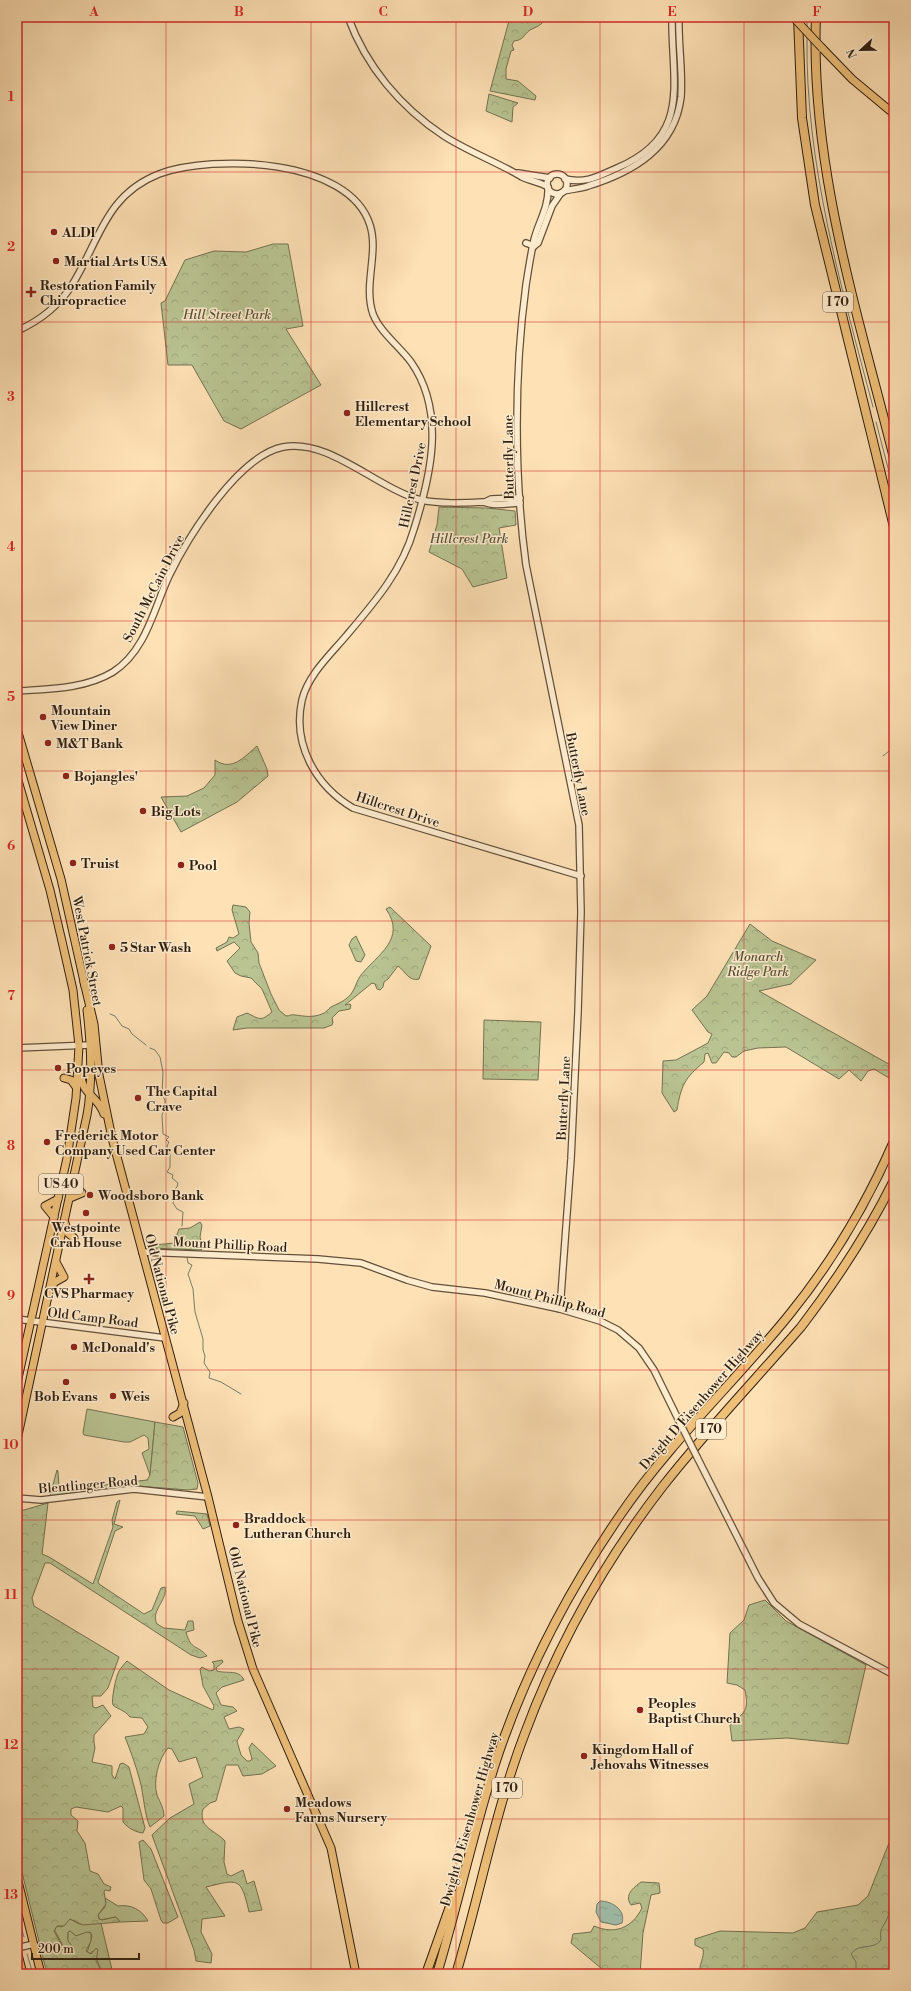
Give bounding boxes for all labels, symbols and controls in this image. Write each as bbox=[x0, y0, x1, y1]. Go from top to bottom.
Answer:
text: A bbox=[88, 4, 99, 20]
text: B bbox=[234, 4, 244, 20]
text: C bbox=[378, 4, 388, 20]
text: D bbox=[523, 4, 533, 20]
text: E bbox=[667, 4, 677, 20]
text: F bbox=[812, 4, 822, 20]
north arrow bbox=[841, 30, 881, 70]
text: N bbox=[844, 46, 861, 60]
text: 1 bbox=[8, 89, 15, 105]
place label: ALDI bbox=[61, 225, 96, 241]
marker: ALDI bbox=[49, 227, 59, 237]
text: 2 bbox=[7, 239, 15, 255]
place label: Martial Arts USA bbox=[64, 254, 168, 270]
marker: Martial Arts USA bbox=[51, 256, 61, 266]
place label: Restoration Family Chiropractice bbox=[40, 278, 157, 309]
marker: Restoration Family Chiropractice bbox=[25, 286, 37, 298]
road number: I 70 bbox=[823, 292, 853, 312]
park label: Hill Street Park bbox=[182, 307, 271, 323]
text: 3 bbox=[7, 389, 15, 405]
place label: Hillcrest Elementary School bbox=[355, 399, 472, 430]
marker: Hillcrest Elementary School bbox=[342, 408, 352, 418]
street label: Butterfly Lane bbox=[500, 414, 518, 500]
street label: Hillcrest Drive bbox=[396, 440, 430, 530]
park label: Hillcrest Park bbox=[429, 531, 508, 547]
street label: South McCain Drive bbox=[120, 532, 188, 645]
text: 4 bbox=[7, 539, 16, 555]
text: 5 bbox=[7, 689, 15, 705]
place label: Mountain View Diner bbox=[50, 703, 118, 734]
marker: Mountain View Diner bbox=[38, 712, 48, 722]
street label: Butterfly Lane bbox=[562, 730, 594, 818]
place label: M&T Bank bbox=[56, 736, 124, 752]
marker: M&T Bank bbox=[43, 738, 53, 748]
place label: Bojangles' bbox=[74, 769, 138, 785]
marker: Bojangles' bbox=[61, 771, 71, 781]
street label: Hillcrest Drive bbox=[354, 789, 442, 831]
place label: Big Lots bbox=[151, 804, 201, 820]
marker: Big Lots bbox=[138, 806, 148, 816]
text: 6 bbox=[7, 838, 15, 854]
place label: Truist bbox=[81, 856, 120, 872]
marker: Truist bbox=[68, 858, 78, 868]
place label: Pool bbox=[189, 858, 218, 874]
marker: Pool bbox=[176, 860, 186, 870]
street label: West Patrick Street bbox=[68, 894, 106, 1008]
place label: 5 Star Wash bbox=[120, 940, 191, 956]
marker: 5 Star Wash bbox=[107, 942, 117, 952]
park label: Monarch Ridge Park bbox=[726, 949, 789, 980]
text: 7 bbox=[7, 988, 15, 1004]
street label: Butterfly Lane bbox=[554, 1055, 574, 1142]
place label: Popeyes bbox=[66, 1061, 116, 1077]
marker: Popeyes bbox=[53, 1063, 63, 1073]
place label: The Capital Crave bbox=[146, 1084, 218, 1115]
marker: The Capital Crave bbox=[133, 1093, 143, 1103]
place label: Frederick Motor Company Used Car Center bbox=[55, 1128, 216, 1159]
marker: Frederick Motor Company Used Car Center bbox=[42, 1137, 52, 1147]
text: 8 bbox=[7, 1138, 15, 1154]
road number: US 40 bbox=[39, 1174, 83, 1194]
place label: Woodsboro Bank bbox=[97, 1188, 205, 1204]
marker: Woodsboro Bank bbox=[85, 1190, 95, 1200]
marker: Westpointe Crab House bbox=[81, 1208, 91, 1218]
place label: Westpointe Crab House bbox=[50, 1220, 122, 1251]
street label: Old National Pike bbox=[141, 1232, 183, 1337]
street label: Mount Phillip Road bbox=[172, 1234, 288, 1256]
marker: CVS Pharmacy bbox=[84, 1274, 94, 1284]
street label: Mount Phillip Road bbox=[492, 1276, 608, 1322]
place label: CVS Pharmacy bbox=[44, 1286, 134, 1302]
text: 9 bbox=[7, 1288, 15, 1304]
street label: Old Camp Road bbox=[47, 1304, 140, 1332]
street label: Dwight D Eisenhower Highway bbox=[636, 1326, 767, 1473]
place label: McDonald's bbox=[82, 1340, 156, 1356]
marker: McDonald's bbox=[69, 1342, 79, 1352]
marker: Bob Evans bbox=[61, 1377, 71, 1387]
place label: Bob Evans bbox=[34, 1389, 98, 1405]
place label: Weis bbox=[120, 1389, 150, 1405]
marker: Weis bbox=[108, 1391, 118, 1401]
road number: I 70 bbox=[696, 1419, 726, 1439]
text: 10 bbox=[3, 1437, 19, 1453]
street label: Blentlinger Road bbox=[37, 1473, 139, 1497]
place label: Braddock Lutheran Church bbox=[244, 1511, 351, 1542]
marker: Braddock Lutheran Church bbox=[231, 1520, 241, 1530]
street label: Old National Pike bbox=[225, 1545, 265, 1650]
text: 11 bbox=[5, 1587, 18, 1603]
place label: Peoples Baptist Church bbox=[648, 1696, 741, 1727]
marker: Peoples Baptist Church bbox=[635, 1705, 645, 1715]
street label: Dwight D Eisenhower Highway bbox=[437, 1730, 503, 1908]
text: 12 bbox=[4, 1737, 18, 1753]
place label: Kingdom Hall of Jehovahs Witnesses bbox=[590, 1742, 709, 1773]
marker: Kingdom Hall of Jehovahs Witnesses bbox=[579, 1751, 589, 1761]
road number: I 70 bbox=[492, 1778, 522, 1798]
place label: Meadows Farms Nursery bbox=[295, 1795, 388, 1826]
marker: Meadows Farms Nursery bbox=[282, 1804, 292, 1814]
text: 13 bbox=[4, 1887, 18, 1903]
scale bar bbox=[32, 1935, 139, 1961]
text: 200 m bbox=[38, 1942, 74, 1957]

